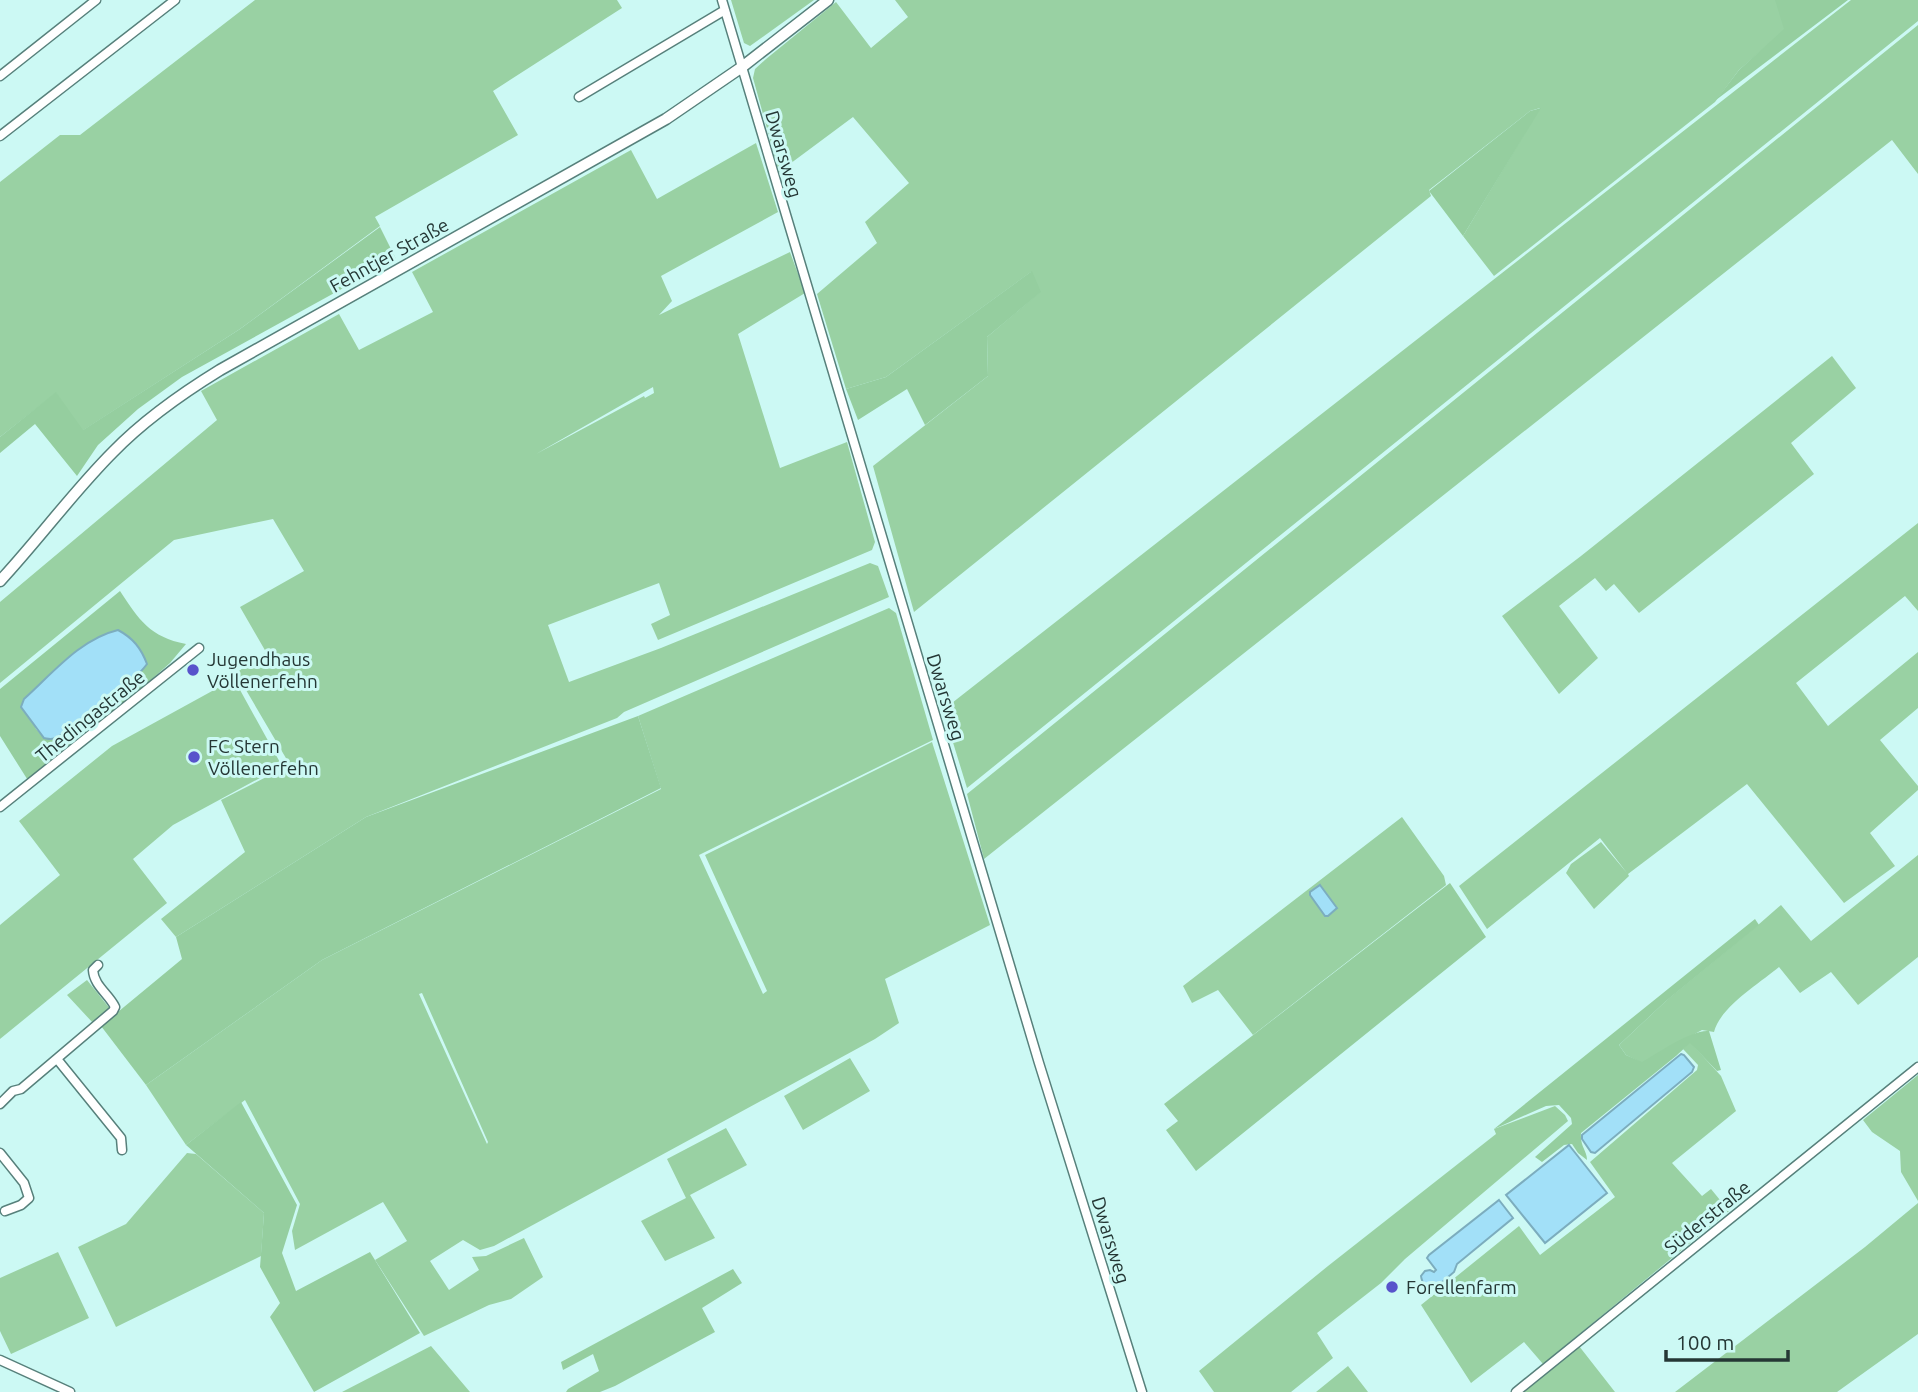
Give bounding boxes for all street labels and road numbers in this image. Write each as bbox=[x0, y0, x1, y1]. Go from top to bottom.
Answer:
street label: Dwarsweg bbox=[761, 108, 807, 200]
street label: Fehntjer Straße bbox=[326, 213, 452, 297]
street label: Dwarsweg bbox=[922, 651, 970, 743]
street label: Thedingastraße bbox=[31, 665, 149, 767]
street label: Süderstraße bbox=[1660, 1176, 1754, 1258]
street label: Dwarsweg bbox=[1087, 1194, 1135, 1286]

